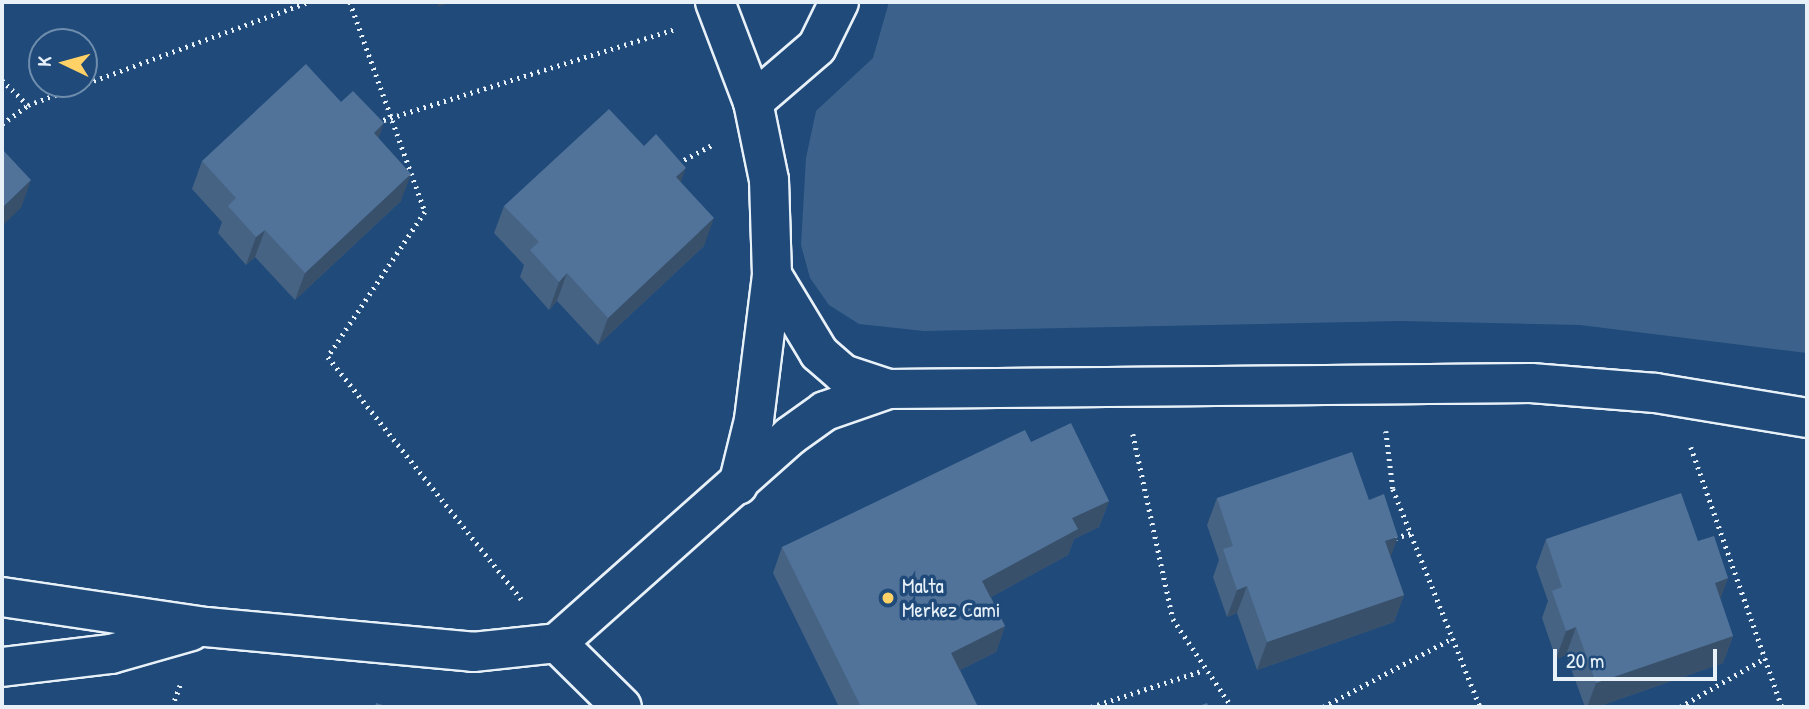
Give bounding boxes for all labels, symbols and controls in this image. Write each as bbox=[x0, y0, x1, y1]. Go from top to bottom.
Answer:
north arrow bbox=[28, 28, 98, 98]
text: K bbox=[31, 55, 57, 67]
place label: Malta Merkez Cami bbox=[902, 573, 1001, 623]
marker: Malta Merkez Cami bbox=[880, 590, 896, 606]
scale bar bbox=[1557, 636, 1722, 680]
text: 20 m bbox=[1566, 646, 1604, 675]

